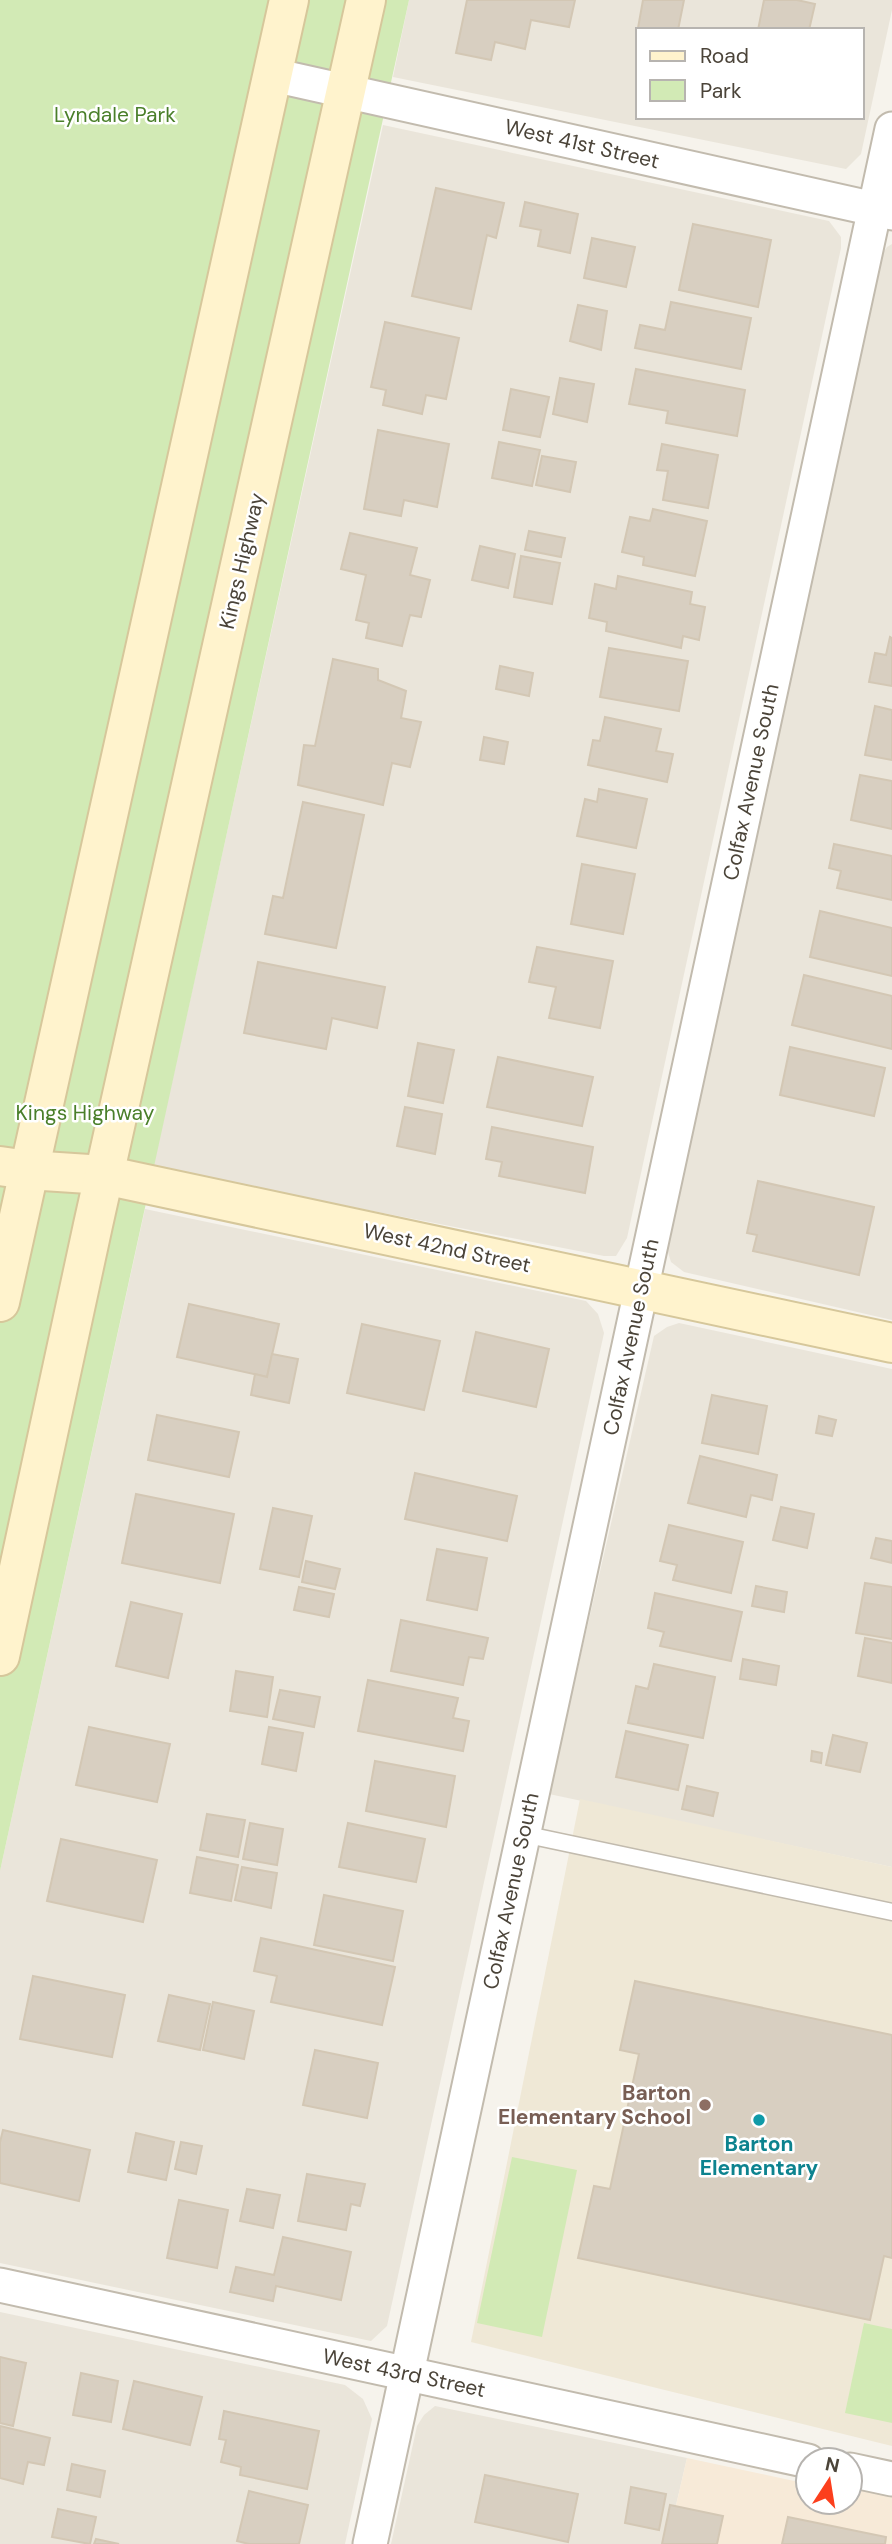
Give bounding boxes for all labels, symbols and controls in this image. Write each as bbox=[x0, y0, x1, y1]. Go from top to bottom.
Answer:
legend bbox=[636, 28, 864, 119]
text: Road bbox=[700, 42, 749, 70]
text: Park bbox=[700, 77, 742, 105]
park label: Lyndale Park bbox=[54, 101, 176, 129]
street label: West 41st Street bbox=[502, 113, 662, 175]
street label: Kings Highway bbox=[213, 490, 271, 632]
street label: Colfax Avenue South bbox=[716, 681, 786, 883]
park label: Kings Highway bbox=[16, 1099, 155, 1127]
street label: West 42nd Street bbox=[361, 1217, 533, 1279]
street label: Colfax Avenue South bbox=[596, 1236, 666, 1438]
street label: Colfax Avenue South bbox=[476, 1790, 546, 1992]
place label: Barton Elementary School bbox=[498, 2079, 691, 2131]
marker: Barton Elementary School bbox=[697, 2097, 713, 2113]
marker: Barton Elementary bbox=[751, 2112, 767, 2128]
place label: Barton Elementary bbox=[700, 2130, 819, 2182]
street label: West 43rd Street bbox=[320, 2342, 488, 2404]
north arrow bbox=[794, 2446, 864, 2516]
text: N bbox=[823, 2451, 842, 2479]

